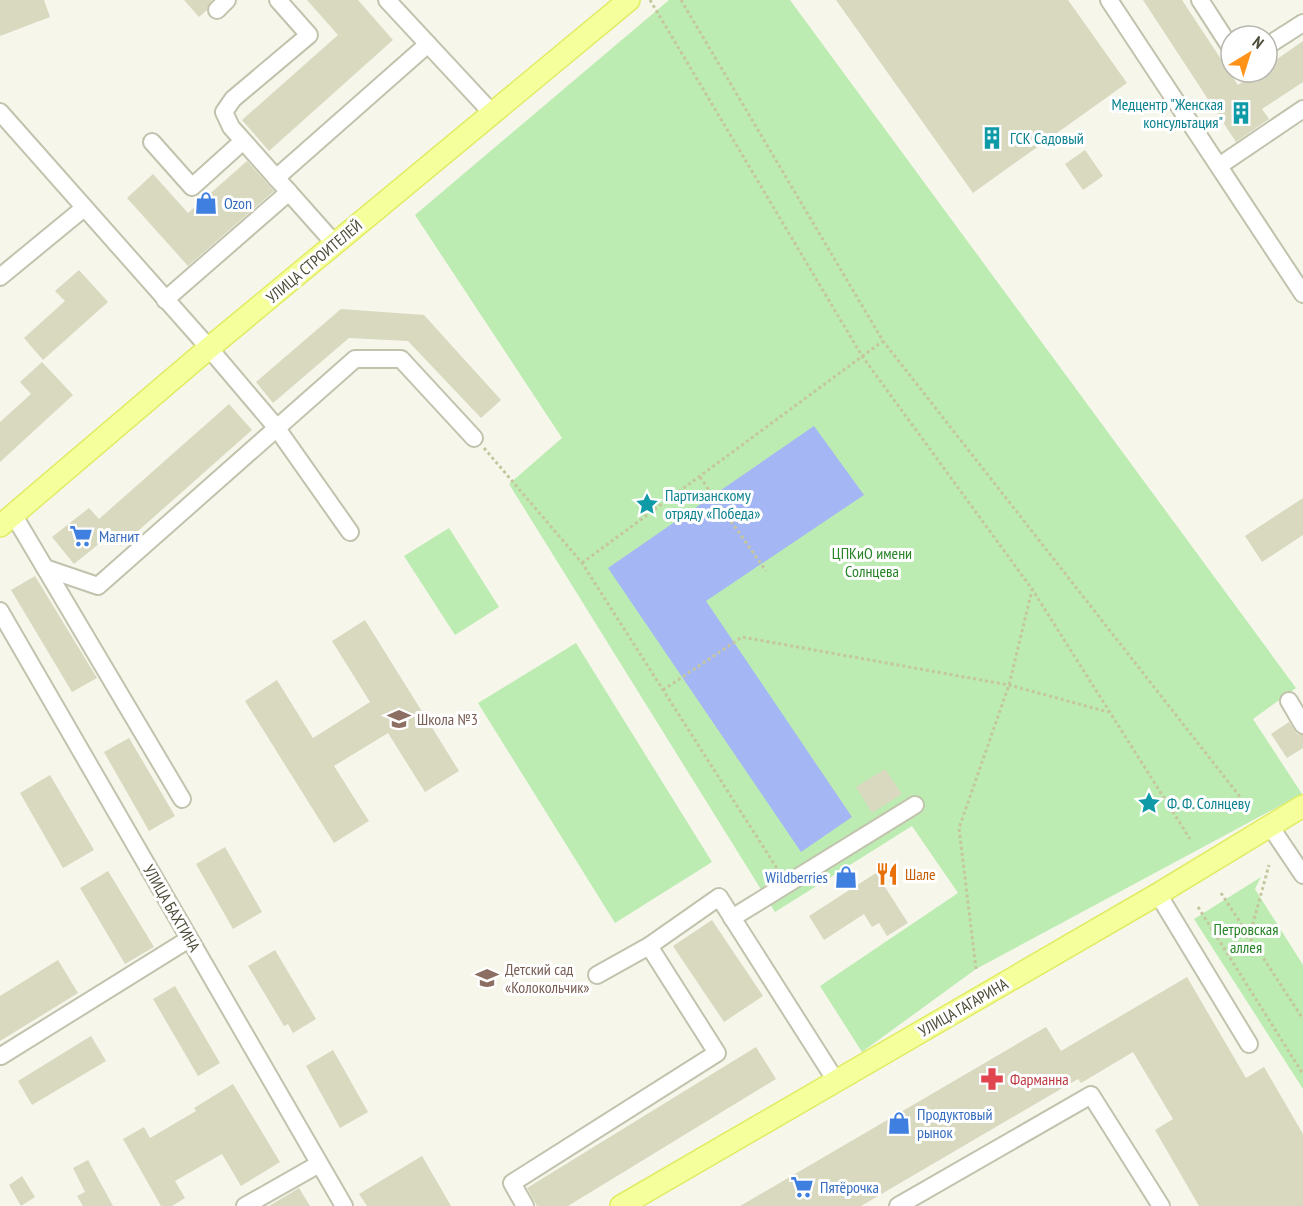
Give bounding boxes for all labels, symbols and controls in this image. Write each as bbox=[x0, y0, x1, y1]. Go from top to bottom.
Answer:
north arrow bbox=[1219, 24, 1279, 84]
text: N bbox=[1249, 32, 1268, 53]
place label: Медцентр "Женская консультация" bbox=[1112, 94, 1223, 132]
building icon: Медцентр "Женская консультация" bbox=[1228, 100, 1254, 126]
building icon: ГСК Садовый bbox=[979, 125, 1005, 151]
place label: ГСК Садовый bbox=[1010, 128, 1084, 148]
shop icon: Ozon bbox=[193, 190, 219, 216]
place label: Ozon bbox=[224, 193, 252, 213]
street label: УЛИЦА СТРОИТЕЛЕЙ bbox=[262, 215, 366, 307]
place label: Партизанскому отряду «Победа» bbox=[665, 485, 760, 523]
place icon: Партизанскому отряду «Победа» bbox=[634, 491, 660, 517]
supermarket icon: Магнит bbox=[68, 523, 94, 549]
place label: Магнит bbox=[99, 526, 140, 546]
park label: ЦПКиО имени Солнцева bbox=[832, 543, 912, 581]
school or university icon: Школа №3 bbox=[386, 706, 412, 732]
place label: Школа №3 bbox=[417, 709, 478, 729]
place icon: Ф. Ф. Солнцеву bbox=[1136, 790, 1162, 816]
place label: Ф. Ф. Солнцеву bbox=[1167, 793, 1250, 813]
street label: УЛИЦА БАХТИНА bbox=[139, 861, 205, 955]
restaurant icon: Шале bbox=[874, 861, 900, 887]
shop icon: Wildberries bbox=[833, 864, 859, 890]
place label: Шале bbox=[905, 864, 936, 884]
place label: Wildberries bbox=[765, 867, 828, 887]
park label: Петровская аллея bbox=[1214, 919, 1278, 957]
place label: Детский сад «Колокольчик» bbox=[505, 959, 590, 997]
school or university icon: Детский сад «Колокольчик» bbox=[474, 965, 500, 991]
street label: УЛИЦА ГАГАРИНА bbox=[915, 973, 1012, 1041]
pharmacy icon: Фарманна bbox=[979, 1066, 1005, 1092]
place label: Фарманна bbox=[1010, 1069, 1069, 1089]
place label: Продуктовый рынок bbox=[917, 1104, 992, 1142]
shop icon: Продуктовый рынок bbox=[886, 1110, 912, 1136]
supermarket icon: Пятёрочка bbox=[789, 1174, 815, 1200]
place label: Пятёрочка bbox=[820, 1177, 879, 1197]

